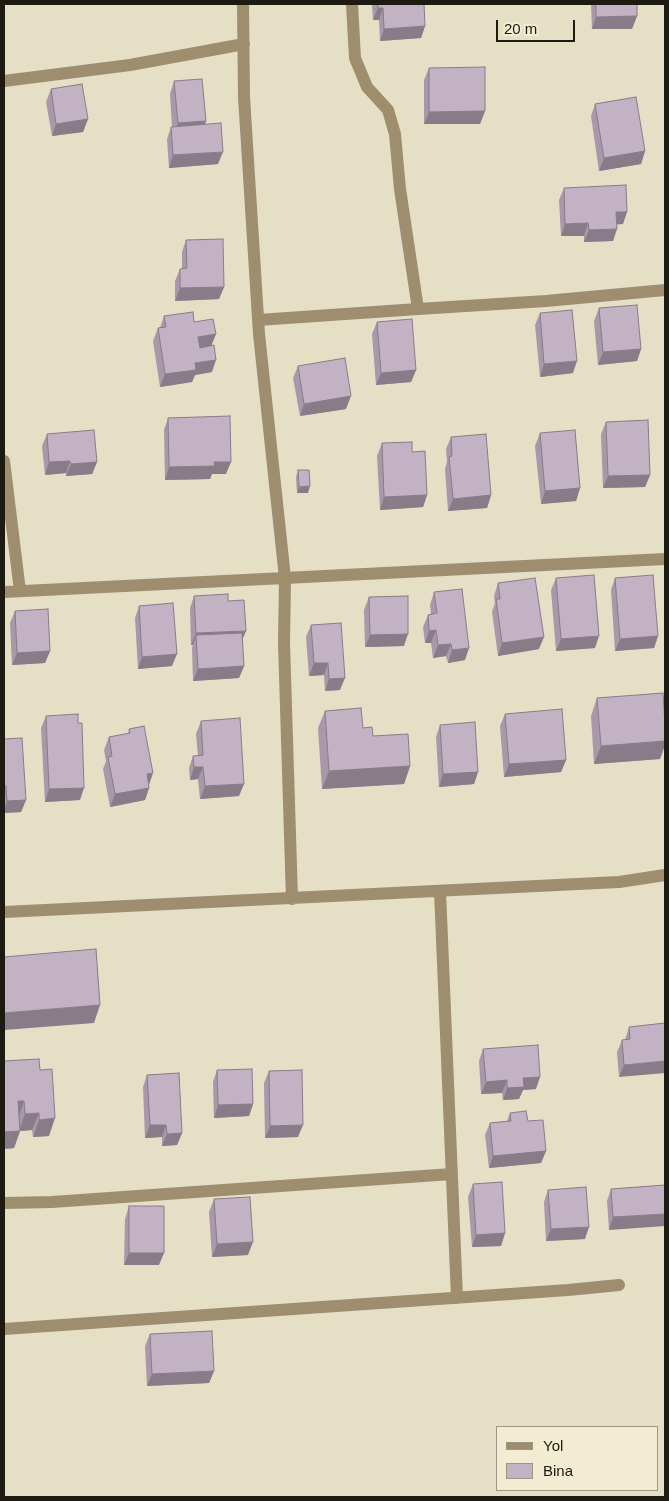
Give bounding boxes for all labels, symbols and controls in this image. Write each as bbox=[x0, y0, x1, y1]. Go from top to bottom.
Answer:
scale bar bbox=[499, 10, 578, 42]
text: 20 m bbox=[504, 20, 537, 37]
legend bbox=[497, 1426, 659, 1491]
text: Yol bbox=[543, 1437, 563, 1454]
text: Bina bbox=[543, 1462, 573, 1479]

